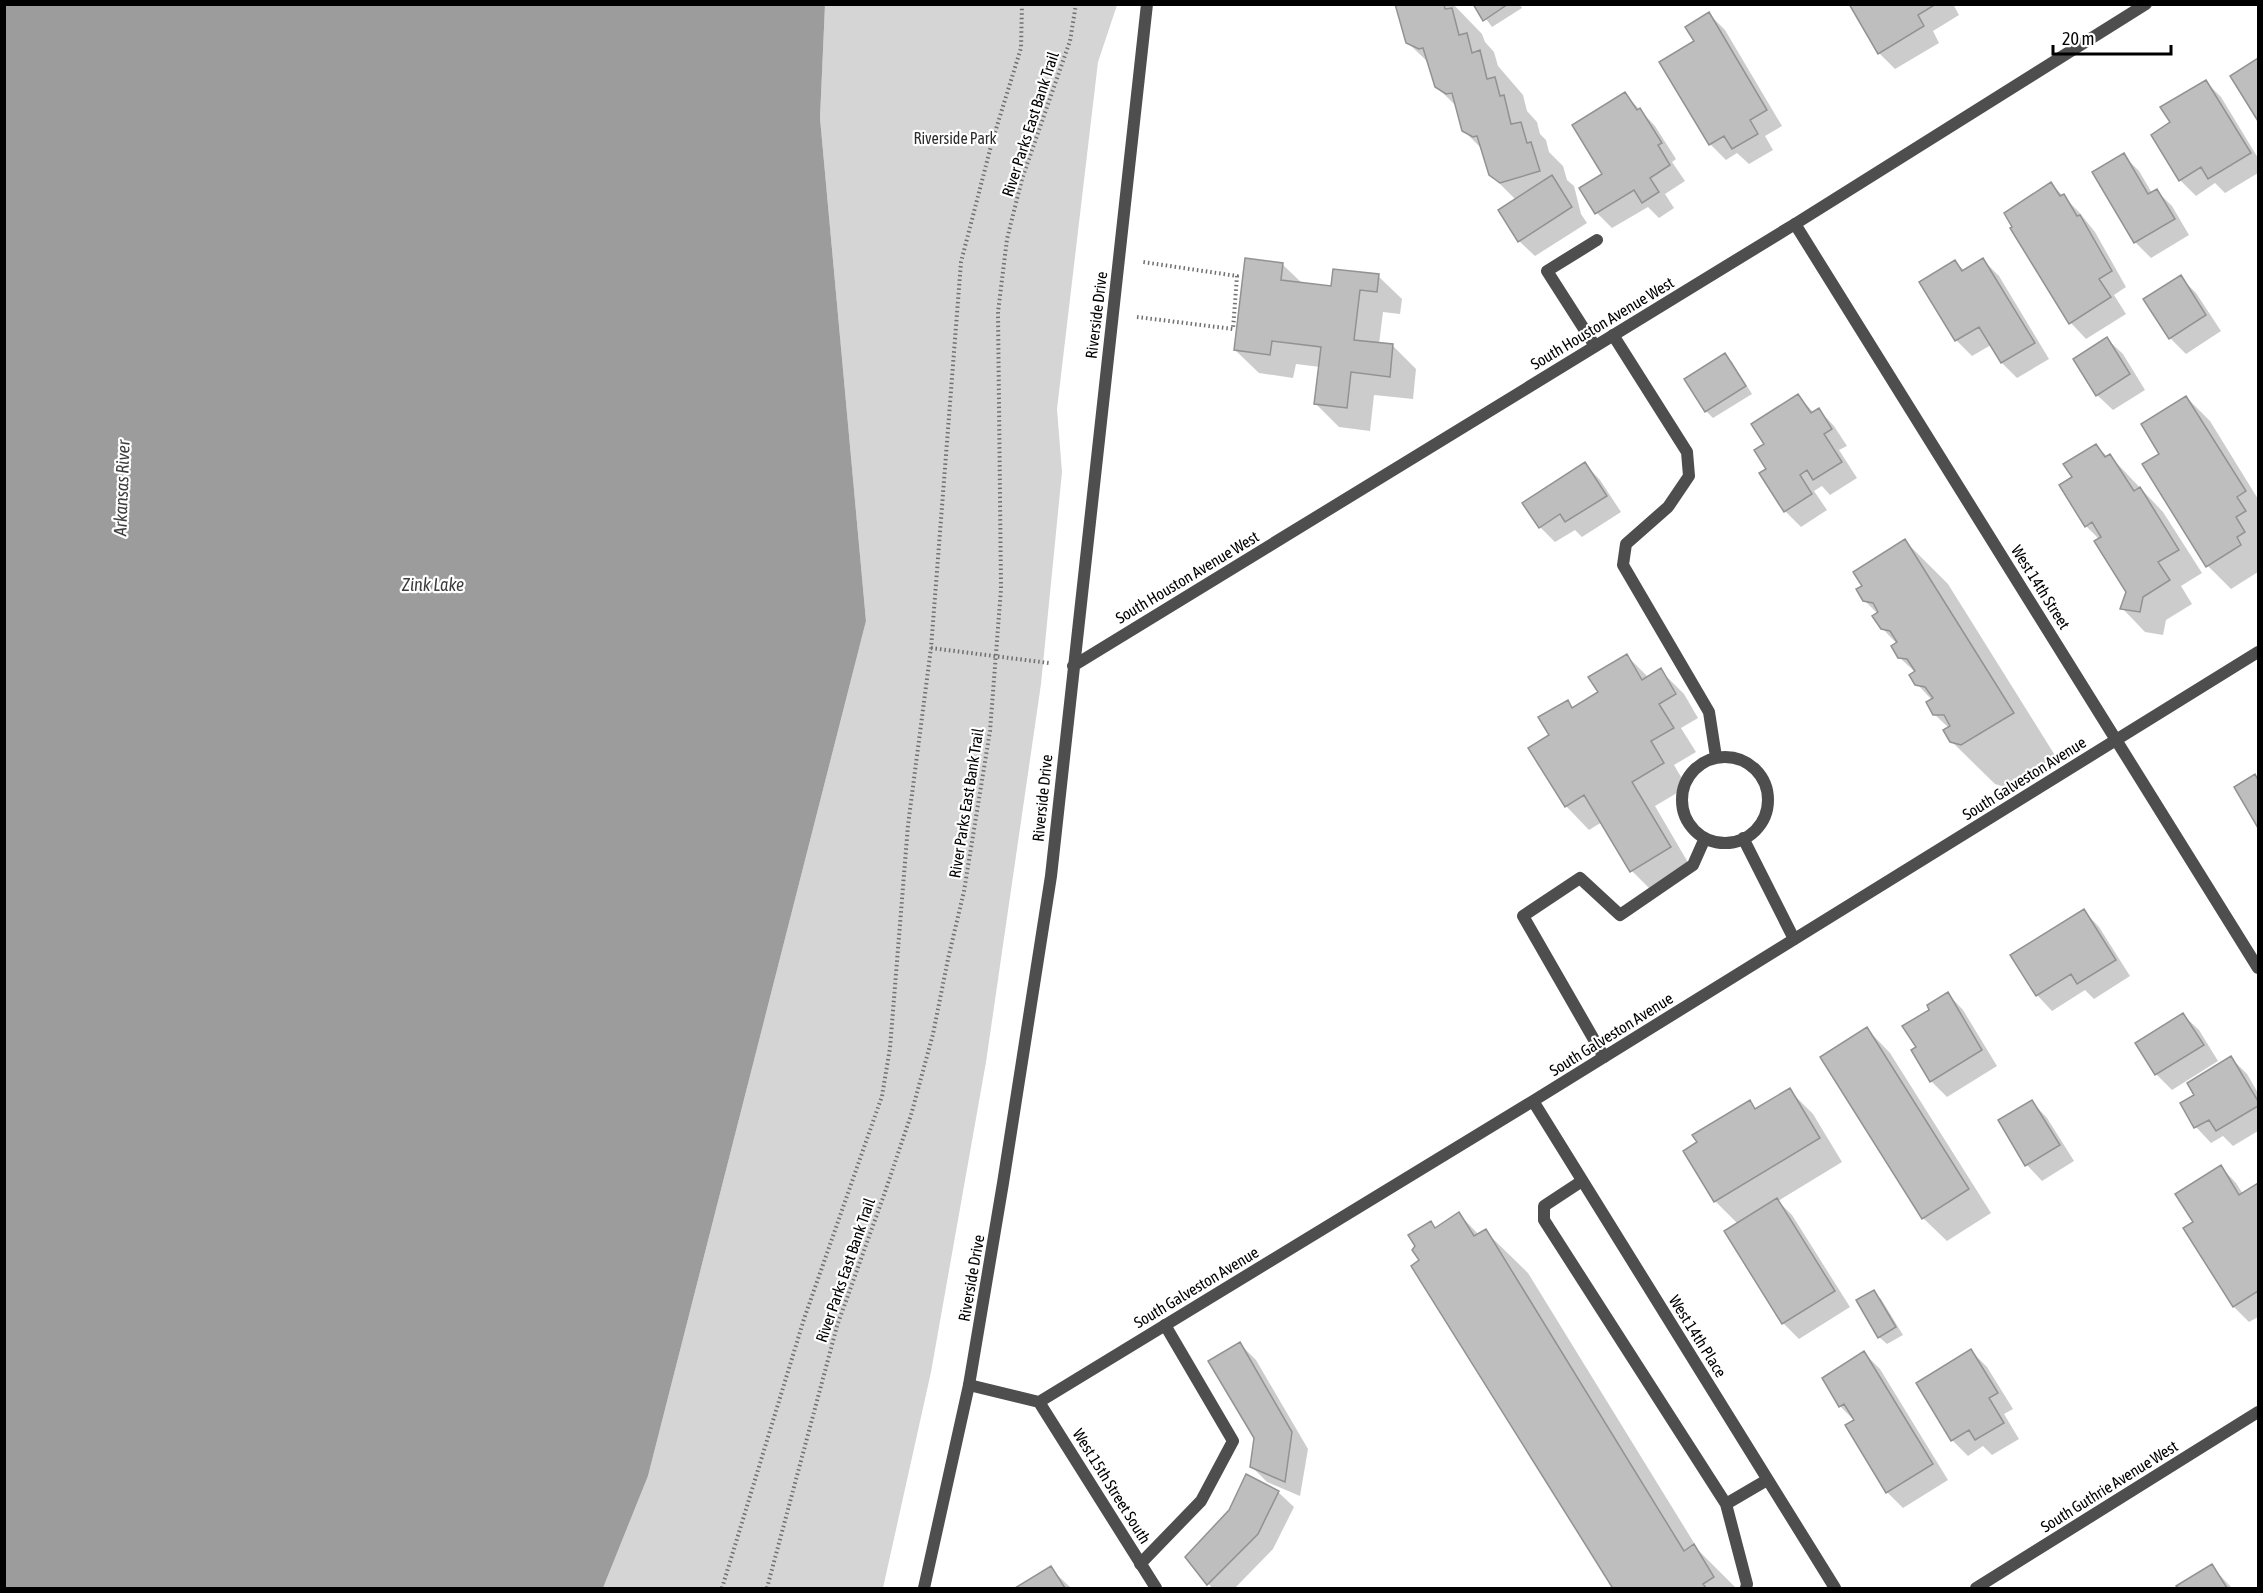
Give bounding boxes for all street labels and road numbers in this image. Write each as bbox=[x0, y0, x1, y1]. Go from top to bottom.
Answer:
street label: River Parks East Bank Trail bbox=[998, 49, 1062, 199]
street label: Riverside Drive bbox=[1082, 270, 1110, 360]
street label: South Houston Avenue West bbox=[1527, 273, 1677, 373]
street label: South Houston Avenue West bbox=[1112, 527, 1262, 627]
street label: West 14th Street bbox=[2008, 542, 2074, 633]
street label: River Parks East Bank Trail bbox=[945, 726, 987, 879]
street label: South Galveston Avenue bbox=[1959, 733, 2089, 823]
street label: Riverside Drive bbox=[1028, 754, 1056, 842]
street label: South Galveston Avenue bbox=[1546, 989, 1676, 1079]
street label: River Parks East Bank Trail bbox=[812, 1195, 878, 1345]
street label: Riverside Drive bbox=[955, 1233, 987, 1323]
street label: South Galveston Avenue bbox=[1130, 1243, 1262, 1331]
street label: West 14th Place bbox=[1666, 1292, 1730, 1380]
street label: West 15th Street South bbox=[1069, 1425, 1155, 1547]
street label: South Guthrie Avenue West bbox=[2037, 1436, 2181, 1536]

